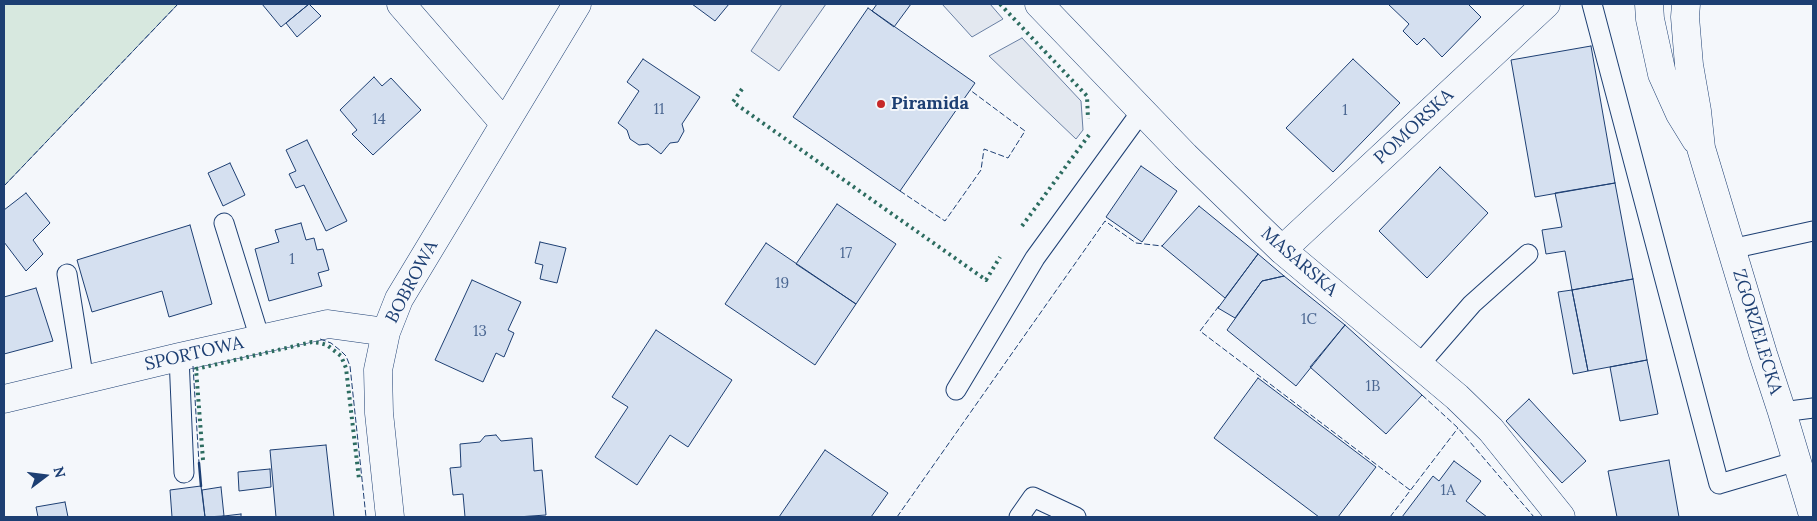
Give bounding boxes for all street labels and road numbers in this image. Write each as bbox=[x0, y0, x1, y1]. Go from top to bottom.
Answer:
street label: POMORSKA bbox=[1370, 85, 1458, 169]
street label: MASARSKA bbox=[1256, 223, 1342, 301]
street label: BOBROWA bbox=[381, 237, 443, 327]
street label: ZGORZELECKA bbox=[1728, 267, 1786, 397]
street label: SPORTOWA bbox=[143, 332, 245, 376]

